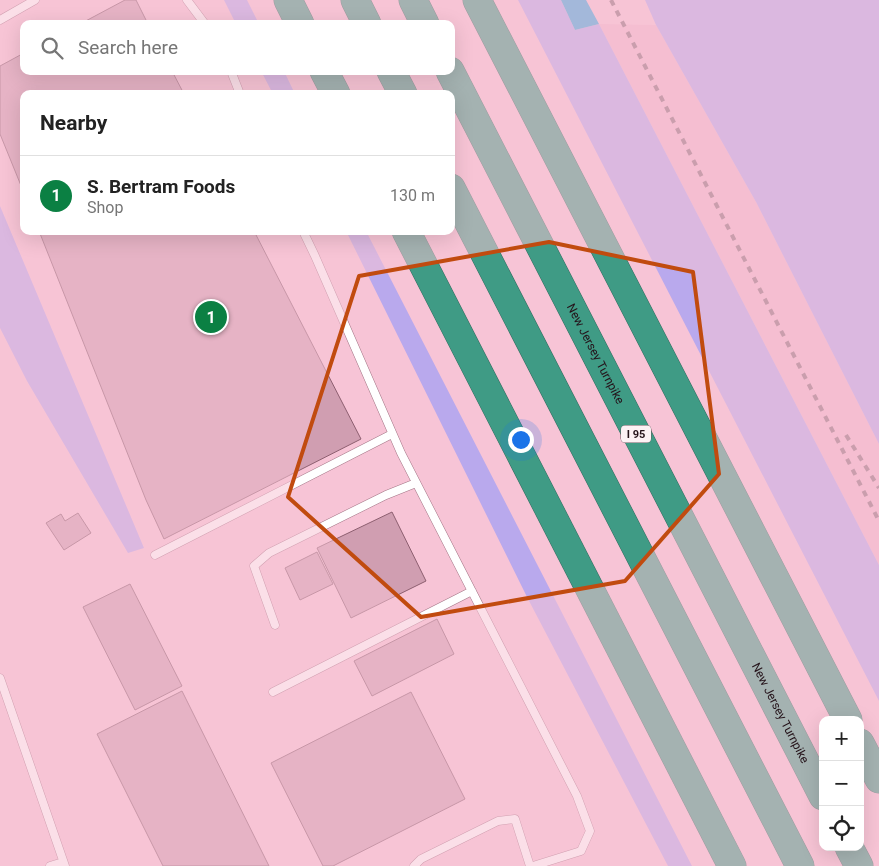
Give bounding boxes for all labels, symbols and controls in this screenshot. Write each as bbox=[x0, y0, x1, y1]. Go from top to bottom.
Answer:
search box bbox=[20, 20, 455, 75]
icon: search bbox=[38, 34, 66, 62]
text: Search here bbox=[78, 36, 178, 59]
text: Nearby bbox=[40, 111, 107, 135]
text: S. Bertram Foods bbox=[87, 175, 235, 198]
text: 1 bbox=[51, 186, 61, 205]
text: 130 m bbox=[390, 186, 435, 205]
text: Shop bbox=[87, 198, 123, 217]
pin: 1 bbox=[195, 298, 227, 336]
street label: New Jersey Turnpike bbox=[564, 301, 627, 406]
road number: I 95 bbox=[621, 426, 651, 442]
your location bbox=[508, 427, 534, 453]
street label: New Jersey Turnpike bbox=[749, 660, 812, 766]
map controls bbox=[819, 716, 864, 851]
button: + bbox=[819, 716, 864, 761]
button: − bbox=[819, 761, 864, 806]
button: locate bbox=[819, 806, 864, 851]

